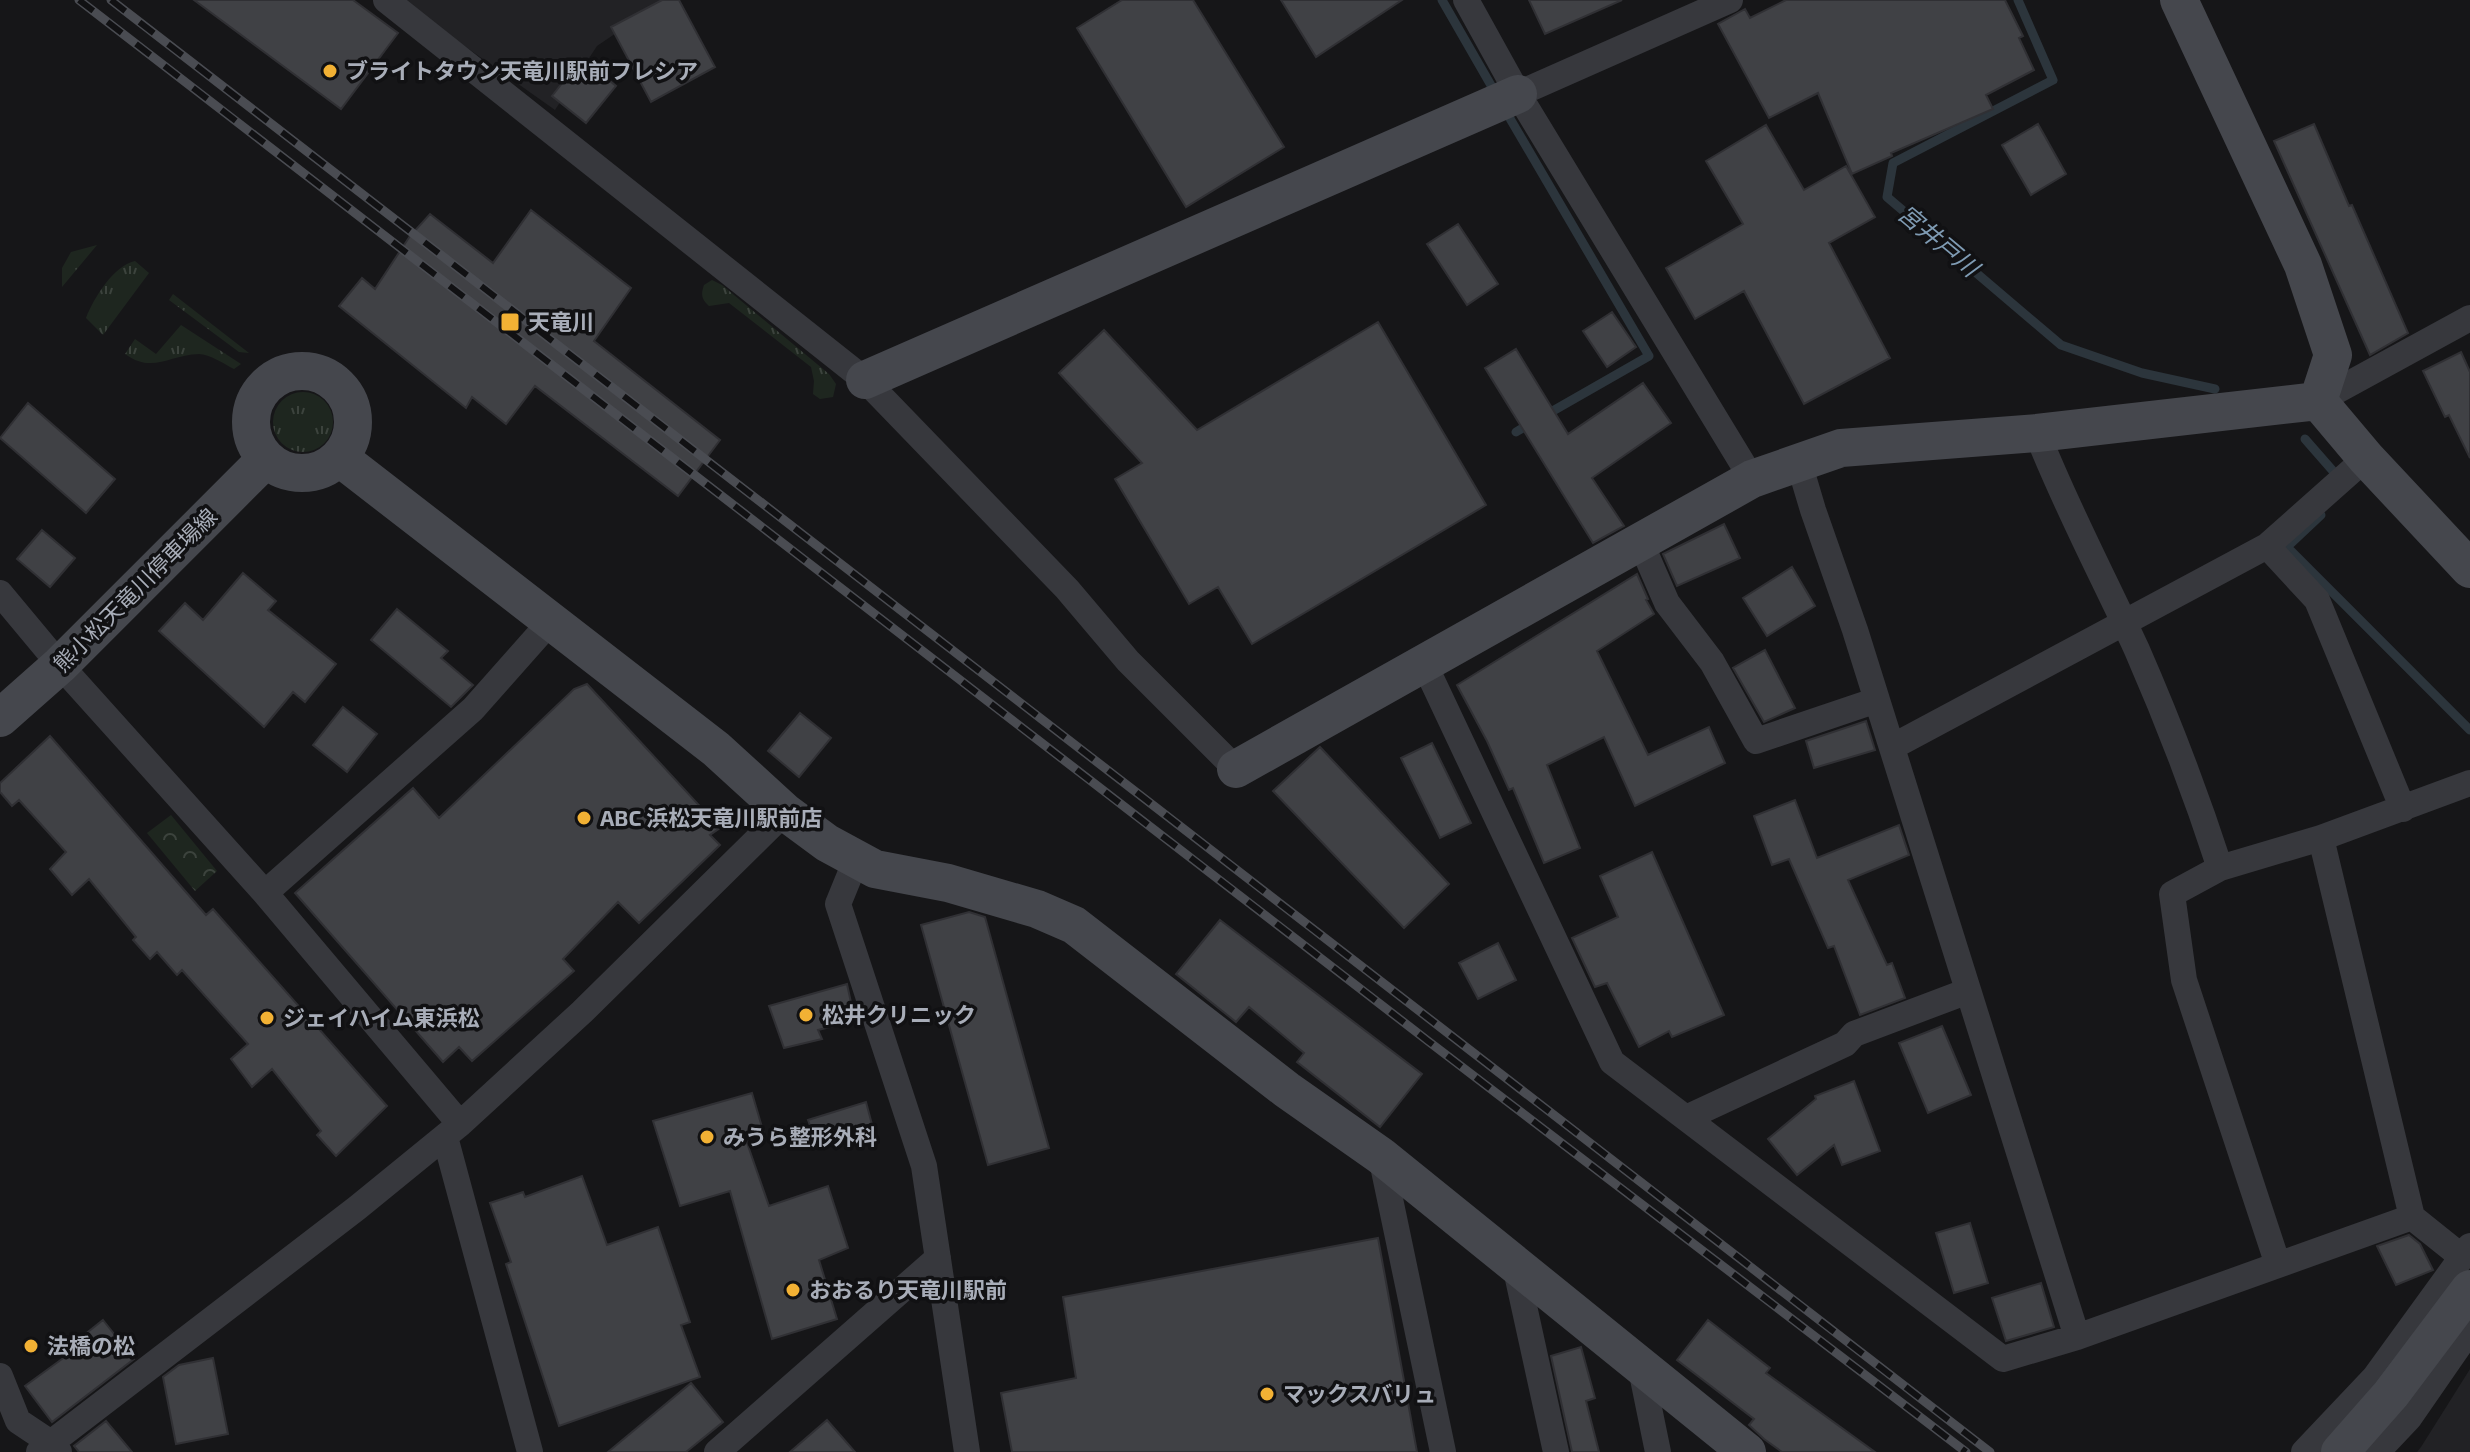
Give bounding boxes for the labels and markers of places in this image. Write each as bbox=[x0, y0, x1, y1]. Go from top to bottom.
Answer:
place label: ブライトタウン天竜川駅前フレシア bbox=[346, 57, 698, 83]
marker: ブライトタウン天竜川駅前フレシア bbox=[321, 62, 339, 80]
place label: 天竜川 bbox=[528, 308, 594, 334]
marker: 天竜川 bbox=[499, 311, 521, 333]
place label: ABC 浜松天竜川駅前店 bbox=[600, 804, 822, 830]
marker: ABC 浜松天竜川駅前店 bbox=[575, 809, 593, 827]
place label: 松井クリニック bbox=[822, 1001, 976, 1027]
place label: ジェイハイム東浜松 bbox=[283, 1004, 480, 1030]
marker: 松井クリニック bbox=[797, 1006, 815, 1024]
marker: ジェイハイム東浜松 bbox=[258, 1009, 276, 1027]
place label: みうら整形外科 bbox=[723, 1123, 877, 1149]
marker: みうら整形外科 bbox=[698, 1128, 716, 1146]
place label: おおるり天竜川駅前 bbox=[809, 1276, 1007, 1302]
marker: おおるり天竜川駅前 bbox=[784, 1281, 802, 1299]
place label: 法橋の松 bbox=[47, 1332, 135, 1358]
marker: 法橋の松 bbox=[22, 1337, 40, 1355]
place label: マックスバリュ bbox=[1283, 1380, 1436, 1406]
marker: マックスバリュ bbox=[1258, 1385, 1276, 1403]

